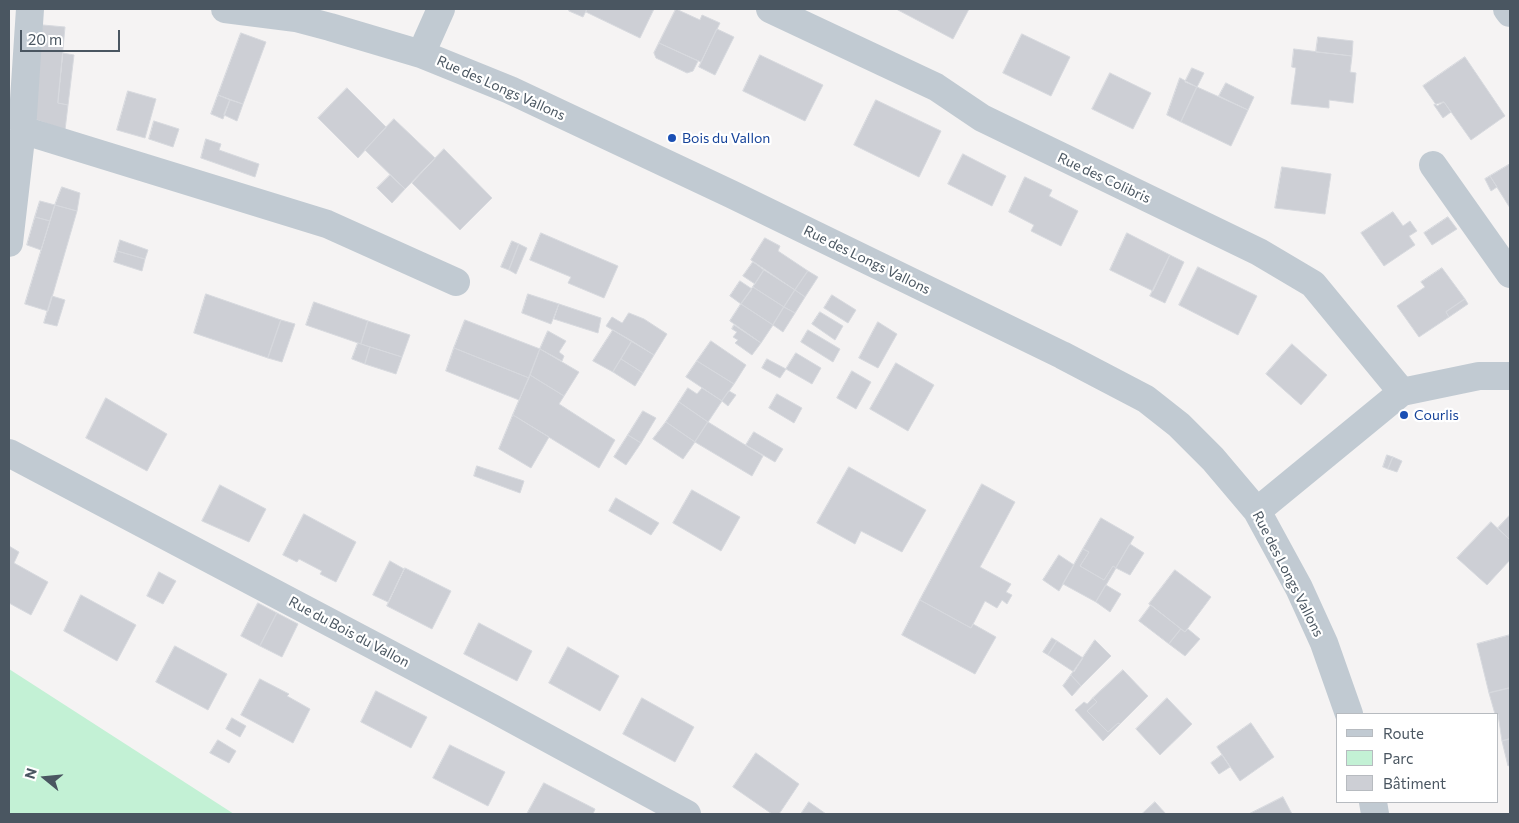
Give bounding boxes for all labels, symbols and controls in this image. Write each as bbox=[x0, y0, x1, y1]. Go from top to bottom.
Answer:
scale bar bbox=[22, 20, 122, 52]
text: 20 m bbox=[28, 30, 62, 48]
street label: Rue des Longs Vallons bbox=[434, 52, 568, 124]
place label: Bois du Vallon bbox=[682, 130, 770, 146]
marker: Bois du Vallon bbox=[666, 132, 678, 144]
street label: Rue des Colibris bbox=[1055, 149, 1153, 207]
street label: Rue des Longs Vallons bbox=[801, 222, 933, 298]
place label: Courlis bbox=[1414, 407, 1459, 423]
marker: Courlis bbox=[1398, 409, 1410, 421]
street label: Rue des Longs Vallons bbox=[1249, 508, 1327, 640]
street label: Rue du Bois du Vallon bbox=[286, 593, 412, 671]
legend bbox=[1336, 713, 1499, 803]
text: Route bbox=[1383, 724, 1424, 742]
text: Parc bbox=[1383, 749, 1413, 767]
north arrow bbox=[20, 753, 70, 803]
text: N bbox=[21, 766, 40, 781]
text: Bâtiment bbox=[1383, 774, 1446, 792]

